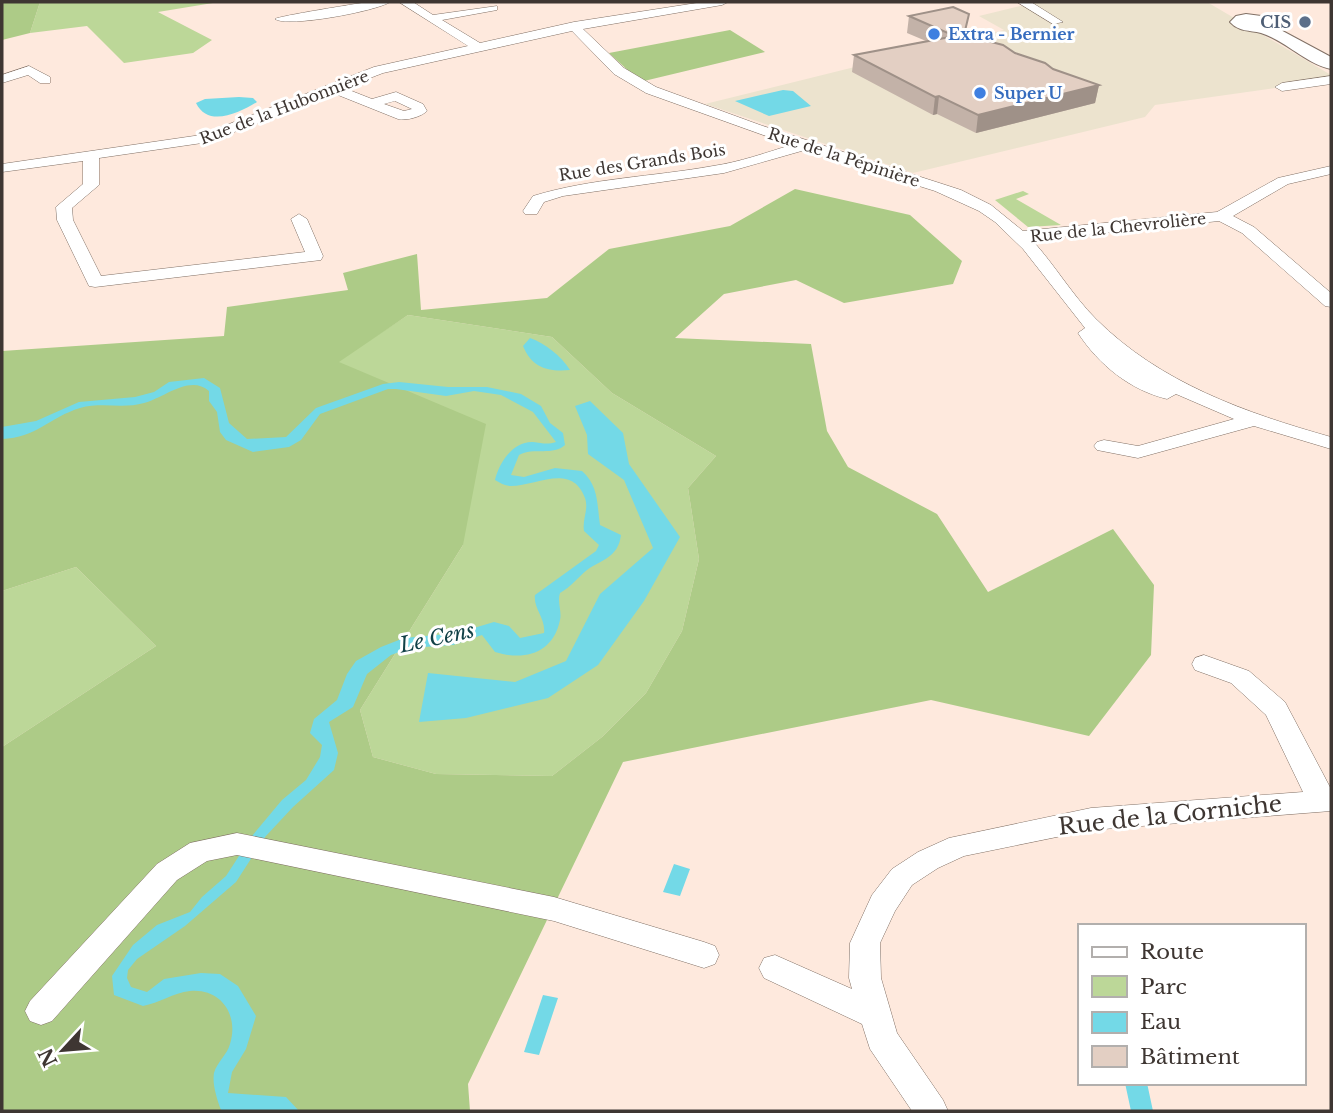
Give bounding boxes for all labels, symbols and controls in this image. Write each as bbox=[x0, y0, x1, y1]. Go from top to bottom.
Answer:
place label: CIS bbox=[1260, 12, 1291, 32]
marker: CIS bbox=[1297, 14, 1313, 30]
place label: Extra - Bernier bbox=[948, 24, 1075, 44]
marker: Extra - Bernier bbox=[926, 26, 942, 42]
street label: Rue de la Hubonnière bbox=[197, 65, 371, 149]
place label: Super U bbox=[994, 83, 1062, 103]
marker: Super U bbox=[972, 85, 988, 101]
street label: Rue de la Pépinière bbox=[766, 123, 922, 191]
street label: Rue des Grands Bois bbox=[557, 139, 727, 185]
street label: Rue de la Chevrolière bbox=[1029, 208, 1207, 246]
water label: Le Cens bbox=[396, 617, 477, 659]
street label: Rue de la Corniche bbox=[1057, 789, 1283, 841]
legend bbox=[1078, 924, 1305, 1085]
text: Route bbox=[1140, 939, 1204, 965]
text: Parc bbox=[1140, 974, 1187, 1000]
text: Eau bbox=[1140, 1009, 1181, 1035]
north arrow bbox=[28, 1015, 98, 1085]
text: N bbox=[34, 1044, 62, 1070]
text: Bâtiment bbox=[1140, 1044, 1240, 1070]

